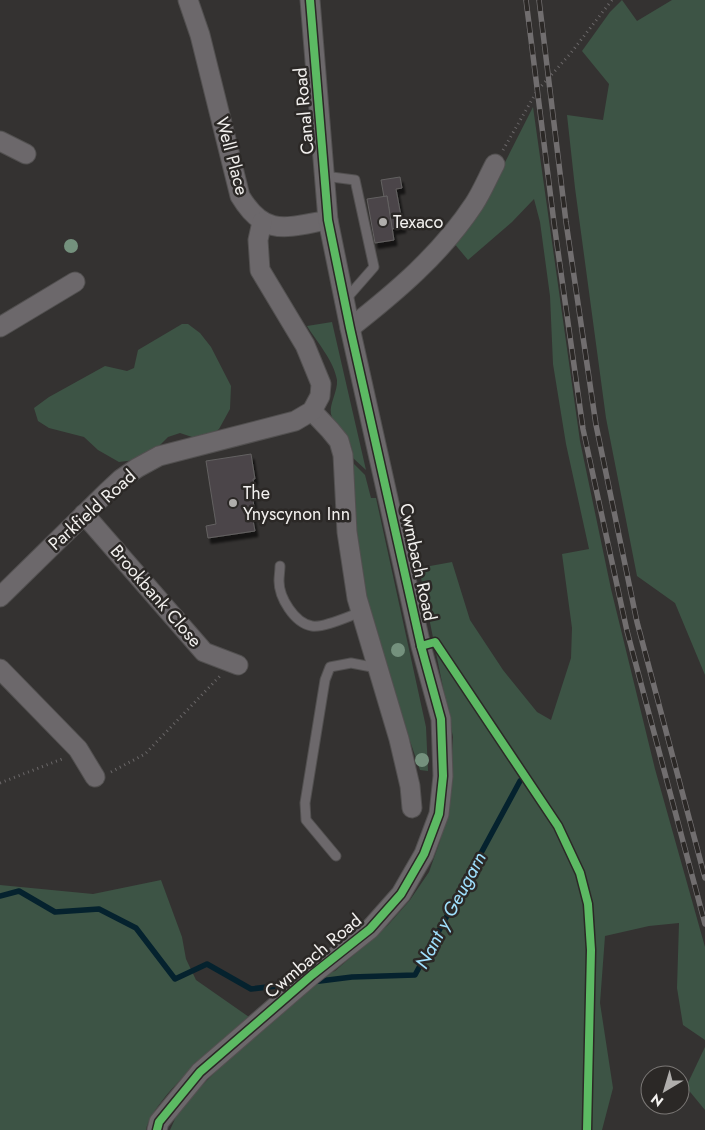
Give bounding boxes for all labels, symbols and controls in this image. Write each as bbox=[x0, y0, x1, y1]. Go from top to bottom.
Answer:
street label: Canal Road bbox=[287, 66, 321, 156]
street label: Well Place bbox=[209, 114, 255, 198]
place label: Texaco bbox=[393, 209, 443, 235]
marker: Texaco bbox=[377, 216, 389, 228]
street label: Parkfield Road bbox=[42, 464, 142, 556]
place label: The Ynyscynon Inn bbox=[243, 480, 350, 527]
marker: The Ynyscynon Inn bbox=[227, 497, 239, 509]
street label: Cwmbach Road bbox=[393, 501, 443, 623]
street label: Brookbank Close bbox=[104, 539, 208, 653]
water label: Nant y Geugarn bbox=[408, 847, 493, 973]
street label: Cwmbach Road bbox=[259, 908, 367, 1004]
north arrow bbox=[640, 1065, 690, 1115]
text: N bbox=[646, 1089, 668, 1112]

